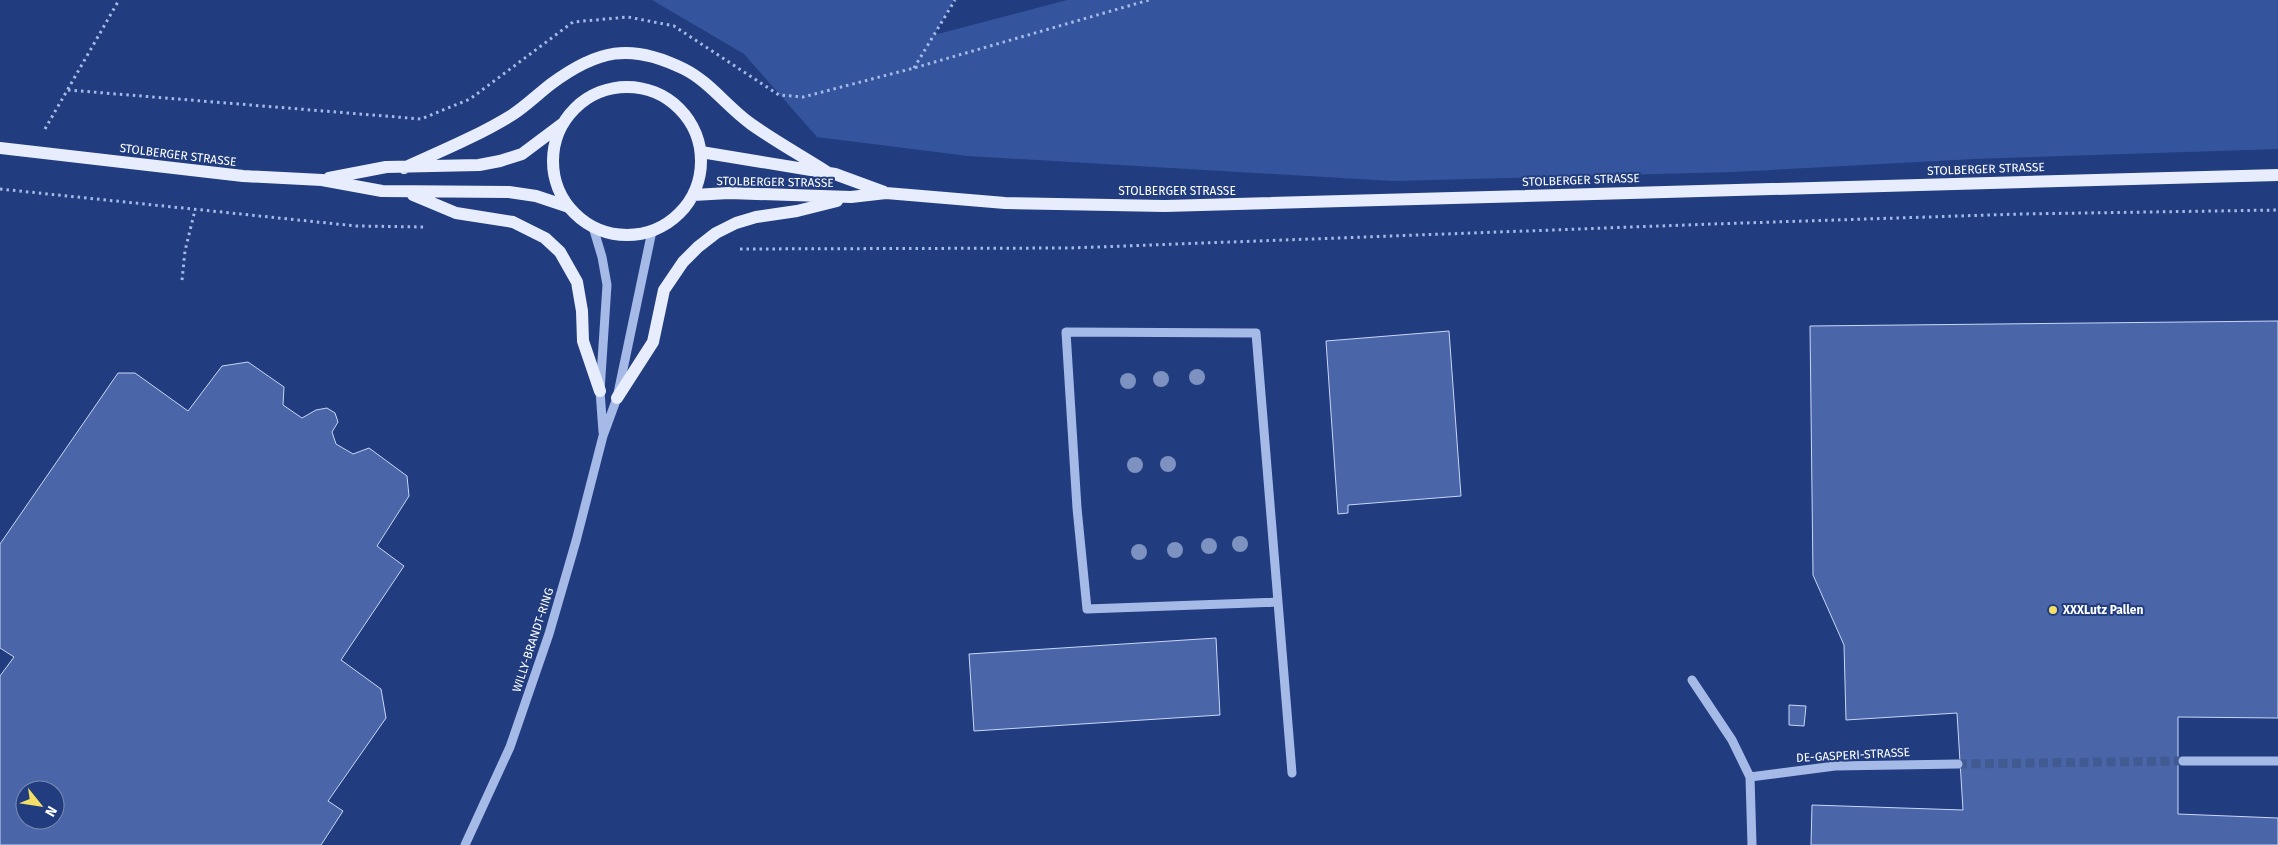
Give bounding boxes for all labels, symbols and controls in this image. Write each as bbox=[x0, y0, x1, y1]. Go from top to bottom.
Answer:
street label: STOLBERGER STRASSE bbox=[119, 141, 237, 169]
street label: STOLBERGER STRASSE bbox=[1927, 160, 2045, 178]
street label: STOLBERGER STRASSE bbox=[1522, 171, 1640, 189]
street label: STOLBERGER STRASSE bbox=[716, 174, 834, 190]
street label: STOLBERGER STRASSE bbox=[1118, 184, 1236, 198]
street label: WILLY-BRANDT-RING bbox=[509, 586, 557, 694]
place label: XXXLutz Pallen bbox=[2062, 603, 2143, 617]
marker: XXXLutz Pallen bbox=[2047, 604, 2059, 616]
street label: DE-GASPERI-STRASSE bbox=[1796, 745, 1910, 765]
north arrow bbox=[15, 780, 65, 830]
text: N bbox=[41, 803, 61, 820]

